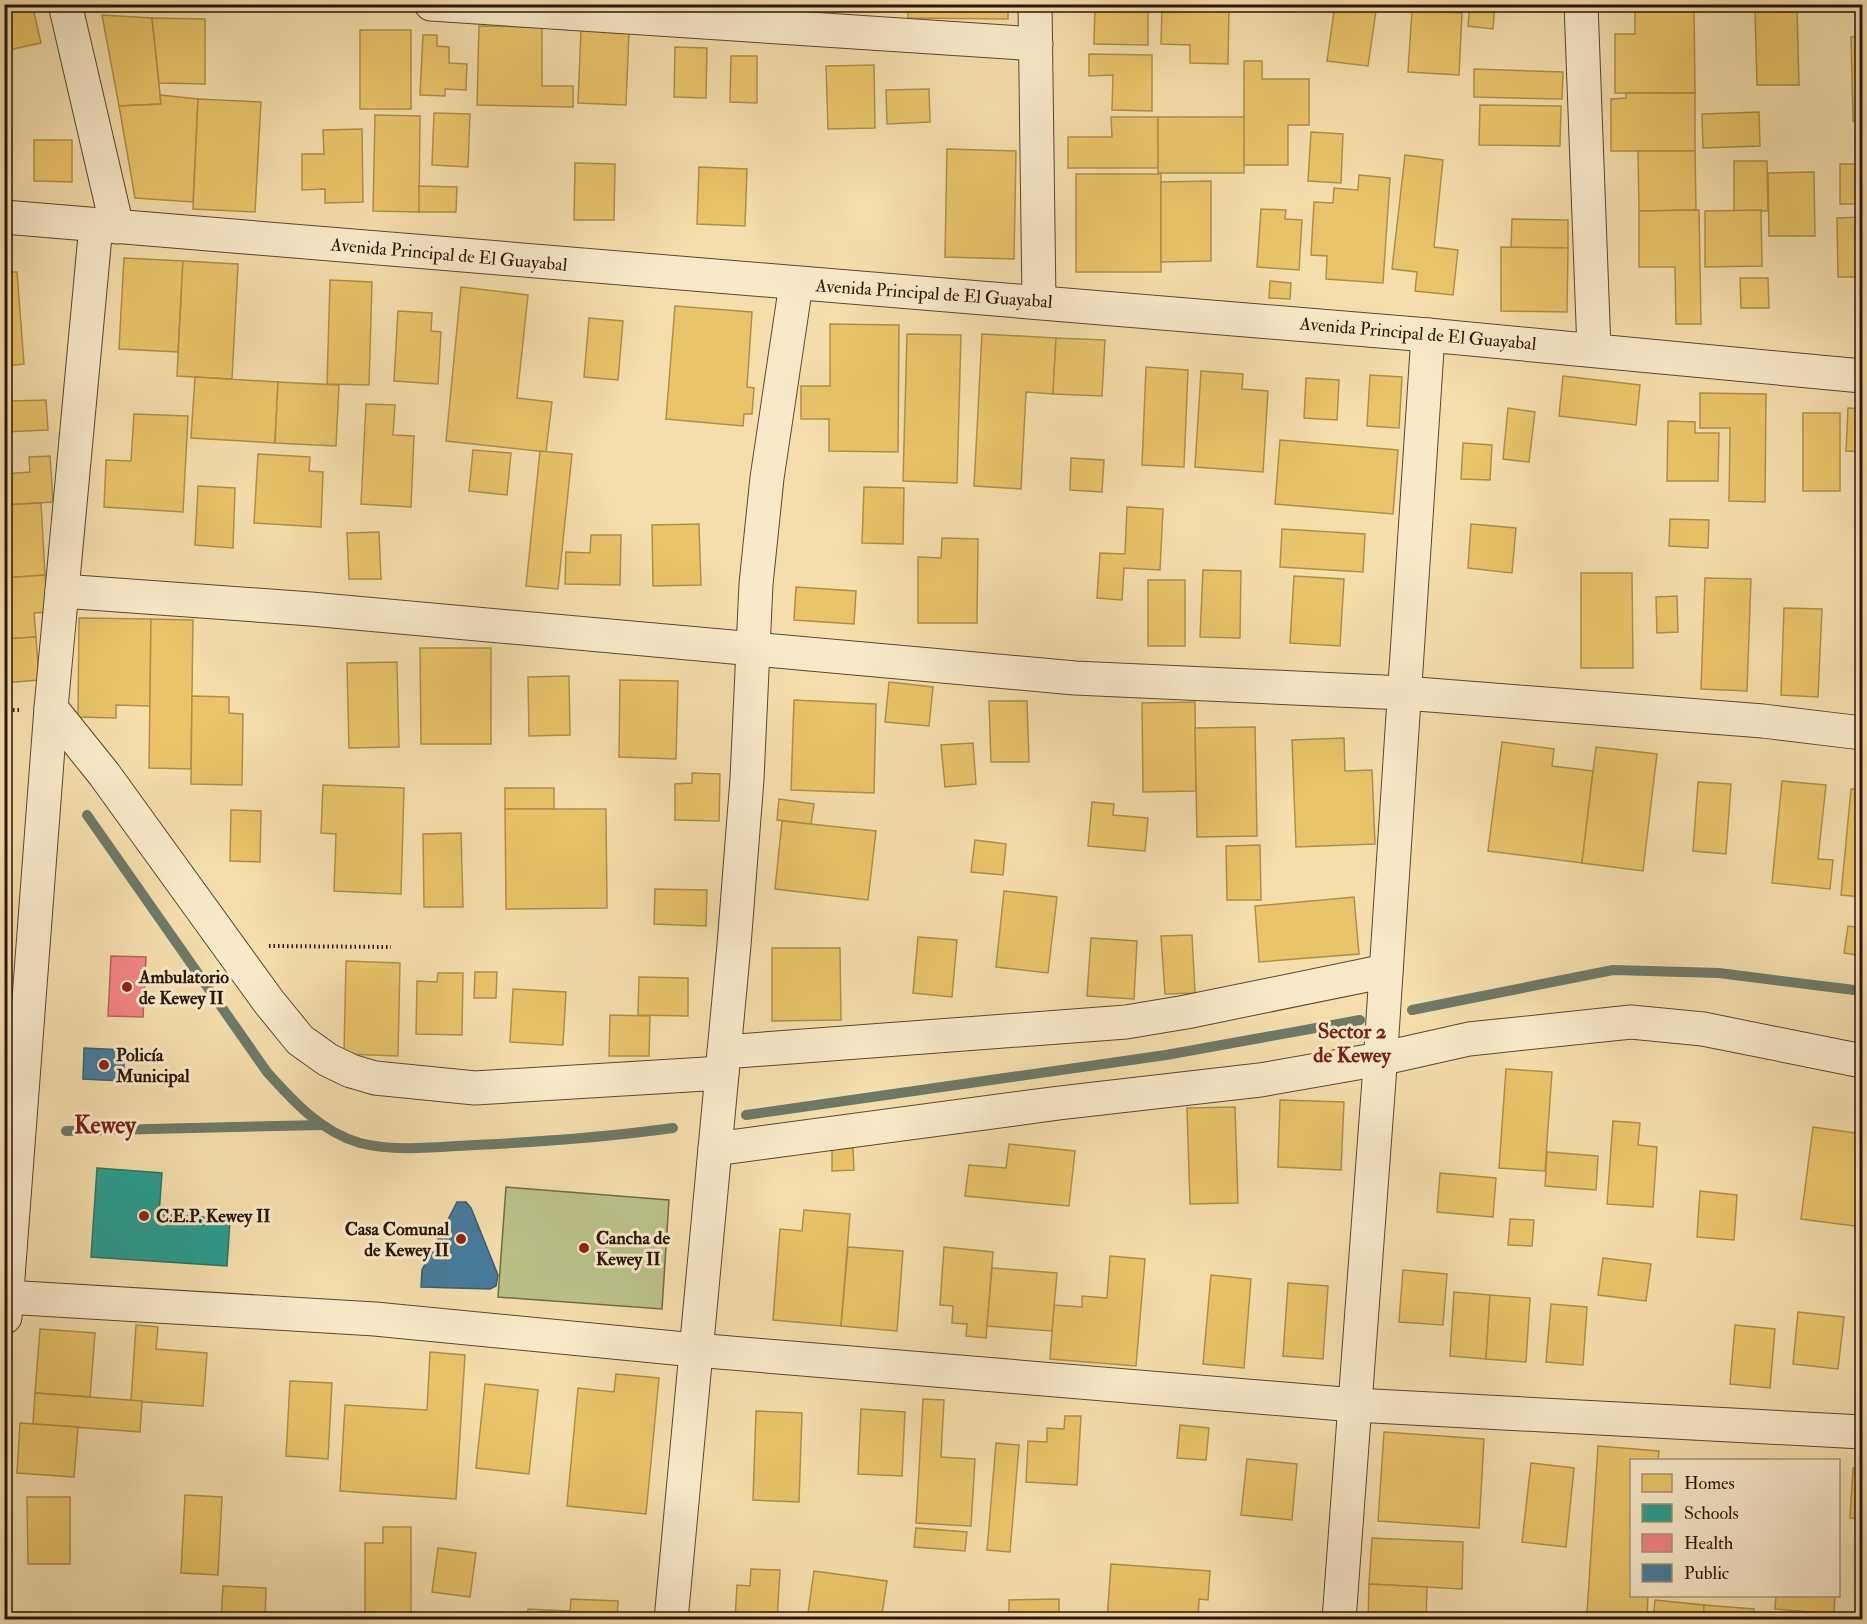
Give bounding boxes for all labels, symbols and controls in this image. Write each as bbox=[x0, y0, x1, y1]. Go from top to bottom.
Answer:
street label: Avenida Principal de El Guayabal bbox=[329, 233, 569, 277]
street label: Avenida Principal de El Guayabal bbox=[814, 274, 1054, 314]
street label: Avenida Principal de El Guayabal bbox=[1298, 312, 1538, 356]
place label: Ambulatorio de Kewey II bbox=[138, 966, 229, 1010]
marker: Ambulatorio de Kewey II bbox=[120, 980, 134, 994]
district label: Sector 2 de Kewey bbox=[1313, 1018, 1392, 1069]
place label: Policía Municipal bbox=[115, 1044, 190, 1088]
marker: Policía Municipal bbox=[97, 1058, 111, 1072]
district label: Kewey bbox=[74, 1110, 137, 1141]
place label: C.E.P. Kewey II bbox=[156, 1205, 270, 1228]
marker: C.E.P. Kewey II bbox=[137, 1209, 151, 1223]
place label: Casa Comunal de Kewey II bbox=[345, 1218, 449, 1262]
place label: Cancha de Kewey II bbox=[596, 1227, 670, 1271]
marker: Casa Comunal de Kewey II bbox=[454, 1232, 468, 1246]
marker: Cancha de Kewey II bbox=[577, 1241, 591, 1255]
legend bbox=[1630, 1459, 1840, 1597]
text: Homes bbox=[1684, 1472, 1735, 1495]
text: Schools bbox=[1684, 1502, 1739, 1525]
text: Health bbox=[1684, 1532, 1734, 1555]
text: Public bbox=[1684, 1562, 1729, 1585]

